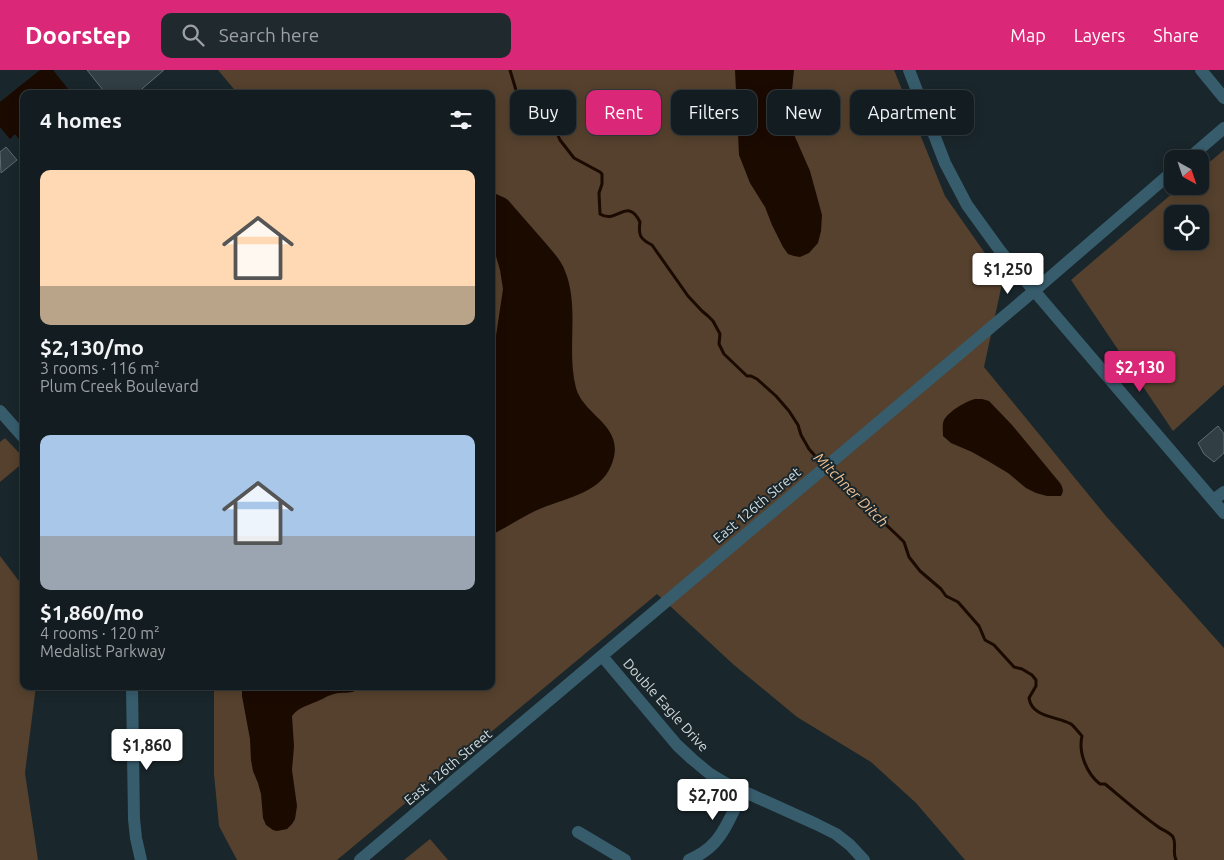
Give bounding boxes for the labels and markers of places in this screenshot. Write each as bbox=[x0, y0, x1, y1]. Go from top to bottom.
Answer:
pin: $1,250 bbox=[967, 252, 1049, 295]
pin: $2,130 bbox=[1099, 350, 1181, 393]
pin: $1,860 bbox=[106, 728, 188, 771]
pin: $2,700 bbox=[672, 778, 754, 821]

